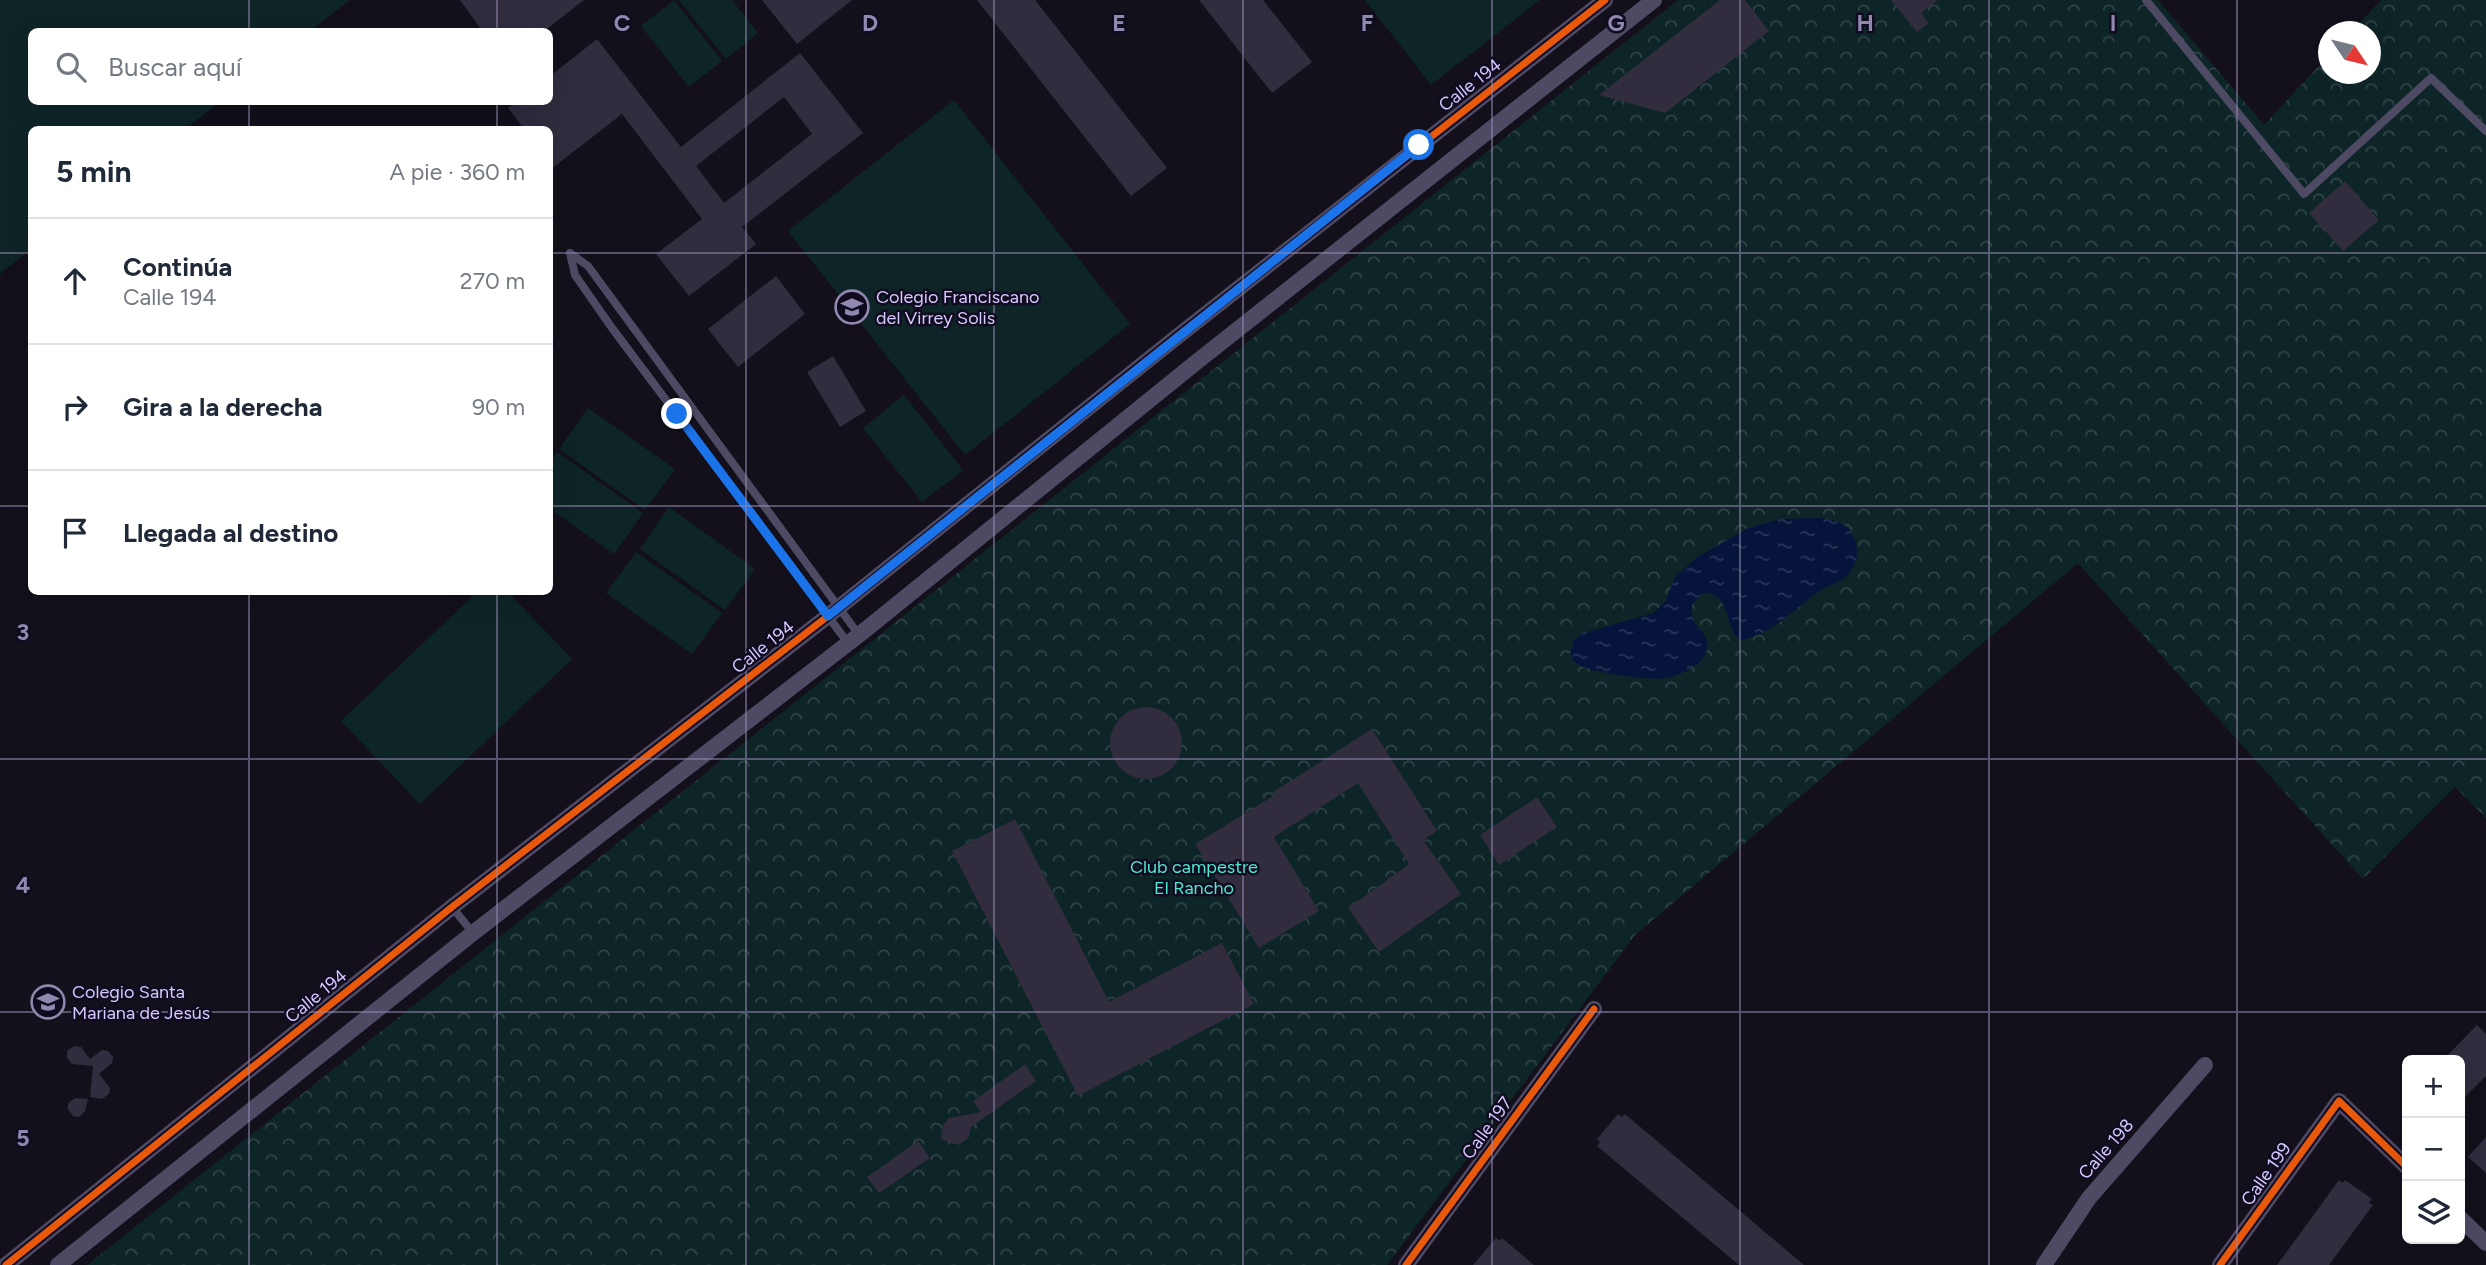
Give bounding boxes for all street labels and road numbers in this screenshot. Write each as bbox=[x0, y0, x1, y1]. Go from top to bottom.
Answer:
street label: Calle 194 bbox=[1434, 54, 1506, 116]
street label: Calle 194 bbox=[727, 616, 799, 678]
street label: Calle 194 bbox=[281, 964, 351, 1028]
street label: Calle 197 bbox=[1457, 1092, 1517, 1163]
street label: Calle 198 bbox=[2074, 1114, 2138, 1184]
street label: Calle 199 bbox=[2236, 1138, 2296, 1210]

